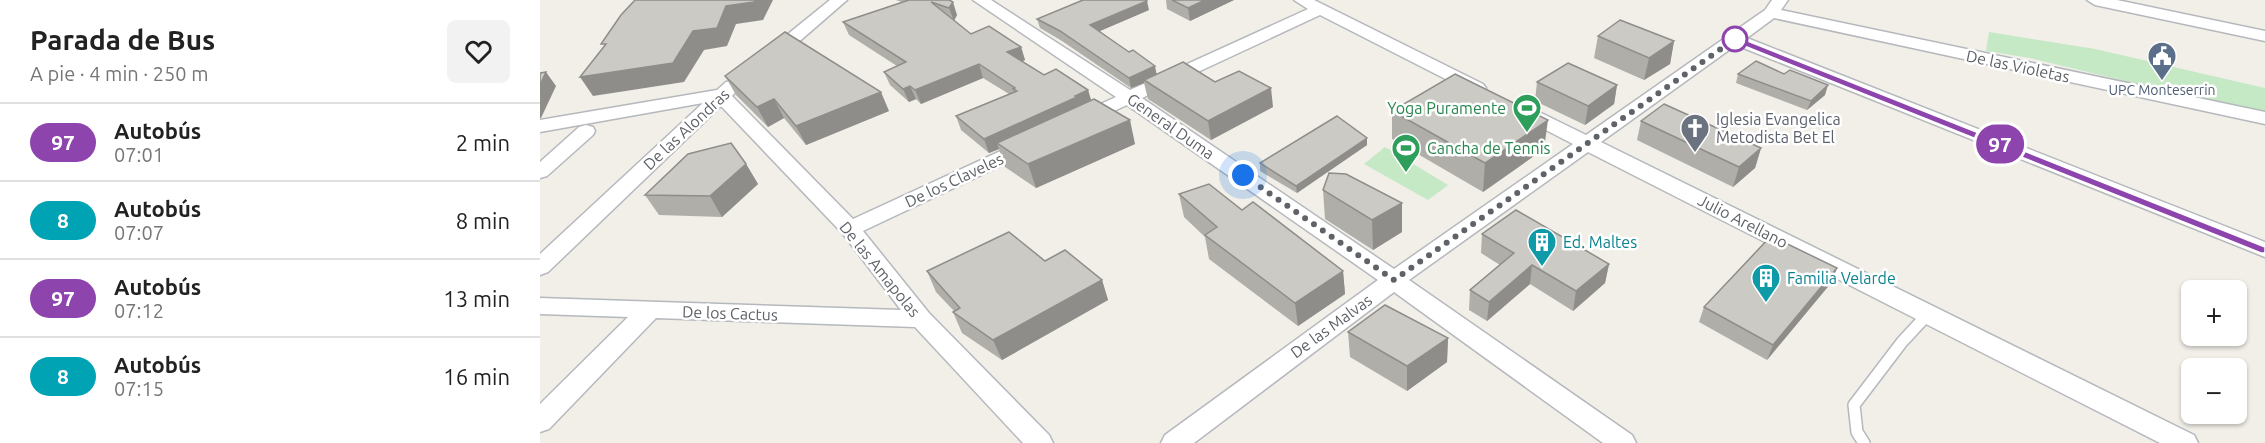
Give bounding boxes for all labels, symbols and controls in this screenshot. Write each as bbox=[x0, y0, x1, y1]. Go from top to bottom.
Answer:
button: heart bbox=[447, 20, 510, 83]
text: Parada de Bus bbox=[30, 24, 215, 55]
unlabelled marker bbox=[1722, 26, 1748, 52]
public building icon: UPC Monteserrin bbox=[2146, 40, 2178, 82]
street label: De las Violetas bbox=[1965, 46, 2071, 86]
text: A pie · 4 min · 250 m bbox=[30, 62, 208, 85]
place label: UPC Monteserrin bbox=[2108, 82, 2216, 98]
street label: De las Alondras bbox=[639, 85, 733, 173]
street label: General Duma bbox=[1124, 89, 1218, 163]
sports icon: Yoga Puramente bbox=[1511, 92, 1543, 134]
place label: Yoga Puramente bbox=[1387, 99, 1506, 117]
place label: Iglesia Evangelica Metodista Bet El bbox=[1716, 110, 1841, 146]
church icon: Iglesia Evangelica Metodista Bet El bbox=[1679, 112, 1711, 154]
text: Autobús bbox=[114, 118, 201, 143]
line badge: 97 bbox=[1973, 124, 2027, 164]
text: 97 bbox=[51, 130, 75, 154]
text: 2 min bbox=[456, 130, 510, 155]
sports icon: Cancha de Tennis bbox=[1390, 132, 1422, 174]
text: 97 bbox=[1988, 132, 2012, 156]
place label: Cancha de Tennis bbox=[1427, 139, 1551, 157]
text: 07:01 bbox=[114, 143, 164, 166]
street label: De los Claveles bbox=[902, 149, 1006, 211]
your location bbox=[1228, 160, 1258, 190]
street label: Julio Arellano bbox=[1695, 191, 1791, 251]
text: Autobús bbox=[114, 196, 201, 221]
text: 8 bbox=[57, 208, 69, 232]
text: 8 min bbox=[456, 208, 510, 233]
street label: De las Amapolas bbox=[836, 218, 924, 320]
text: 07:07 bbox=[114, 221, 164, 244]
building icon: Ed. Maltes bbox=[1526, 226, 1558, 268]
place label: Ed. Maltes bbox=[1563, 233, 1637, 251]
building icon: Familia Velarde bbox=[1750, 262, 1782, 304]
place label: Familia Velarde bbox=[1787, 269, 1896, 287]
text: Autobús bbox=[114, 274, 201, 299]
map controls bbox=[2181, 280, 2247, 424]
button: + bbox=[2181, 280, 2247, 346]
text: 97 bbox=[51, 286, 75, 310]
text: 13 min bbox=[443, 286, 510, 311]
street label: De las Malvas bbox=[1287, 290, 1375, 362]
text: 07:12 bbox=[114, 299, 164, 322]
street label: De los Cactus bbox=[682, 302, 778, 324]
text: Autobús bbox=[114, 352, 201, 377]
button: − bbox=[2181, 358, 2247, 424]
text: 8 bbox=[57, 364, 69, 388]
text: 16 min bbox=[443, 364, 510, 389]
text: 07:15 bbox=[114, 377, 164, 400]

